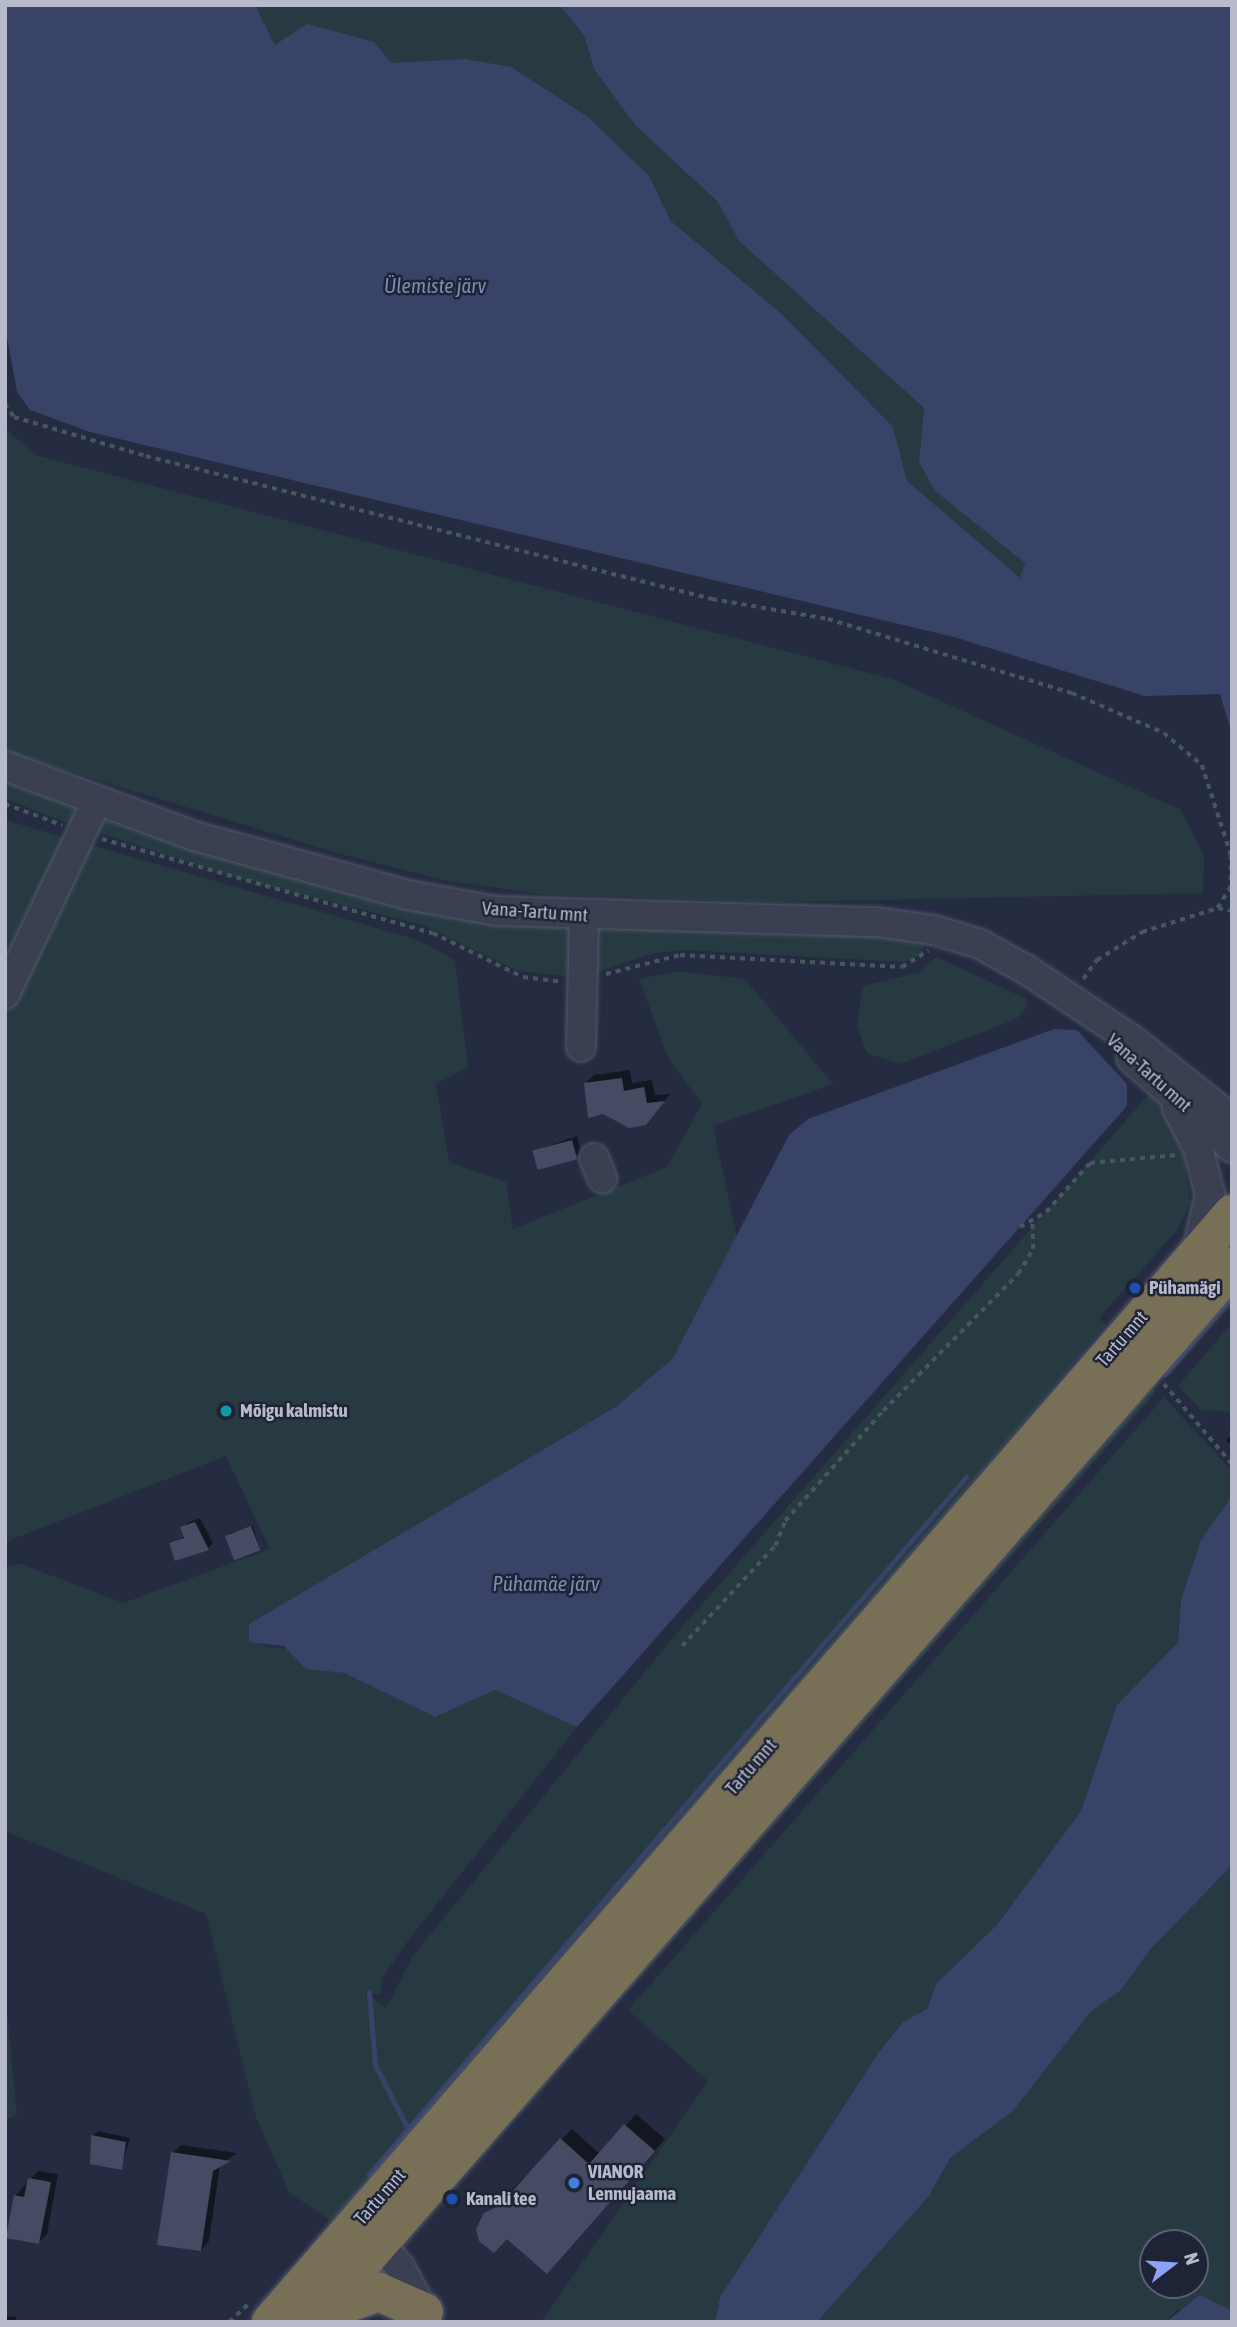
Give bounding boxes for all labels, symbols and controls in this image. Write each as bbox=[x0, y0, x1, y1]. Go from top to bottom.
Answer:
water label: Ülemiste järv bbox=[384, 272, 486, 298]
street label: Vana-Tartu mnt bbox=[481, 897, 589, 927]
street label: Vana-Tartu mnt bbox=[1102, 1029, 1196, 1117]
place label: Pühamägi bbox=[1149, 1277, 1221, 1299]
marker: Pühamägi bbox=[1127, 1280, 1143, 1296]
street label: Tartu mnt bbox=[1091, 1306, 1153, 1372]
place label: Mõigu kalmistu bbox=[240, 1400, 348, 1422]
marker: Mõigu kalmistu bbox=[218, 1403, 234, 1419]
water label: Pühamäe järv bbox=[492, 1570, 600, 1596]
street label: Tartu mnt bbox=[720, 1734, 782, 1800]
place label: VIANOR Lennujaama bbox=[588, 2161, 676, 2205]
street label: Tartu mnt bbox=[349, 2164, 411, 2230]
marker: VIANOR Lennujaama bbox=[566, 2175, 582, 2191]
place label: Kanali tee bbox=[466, 2188, 536, 2210]
marker: Kanali tee bbox=[444, 2191, 460, 2207]
north arrow bbox=[1139, 2229, 1209, 2299]
text: N bbox=[1180, 2250, 1204, 2267]

